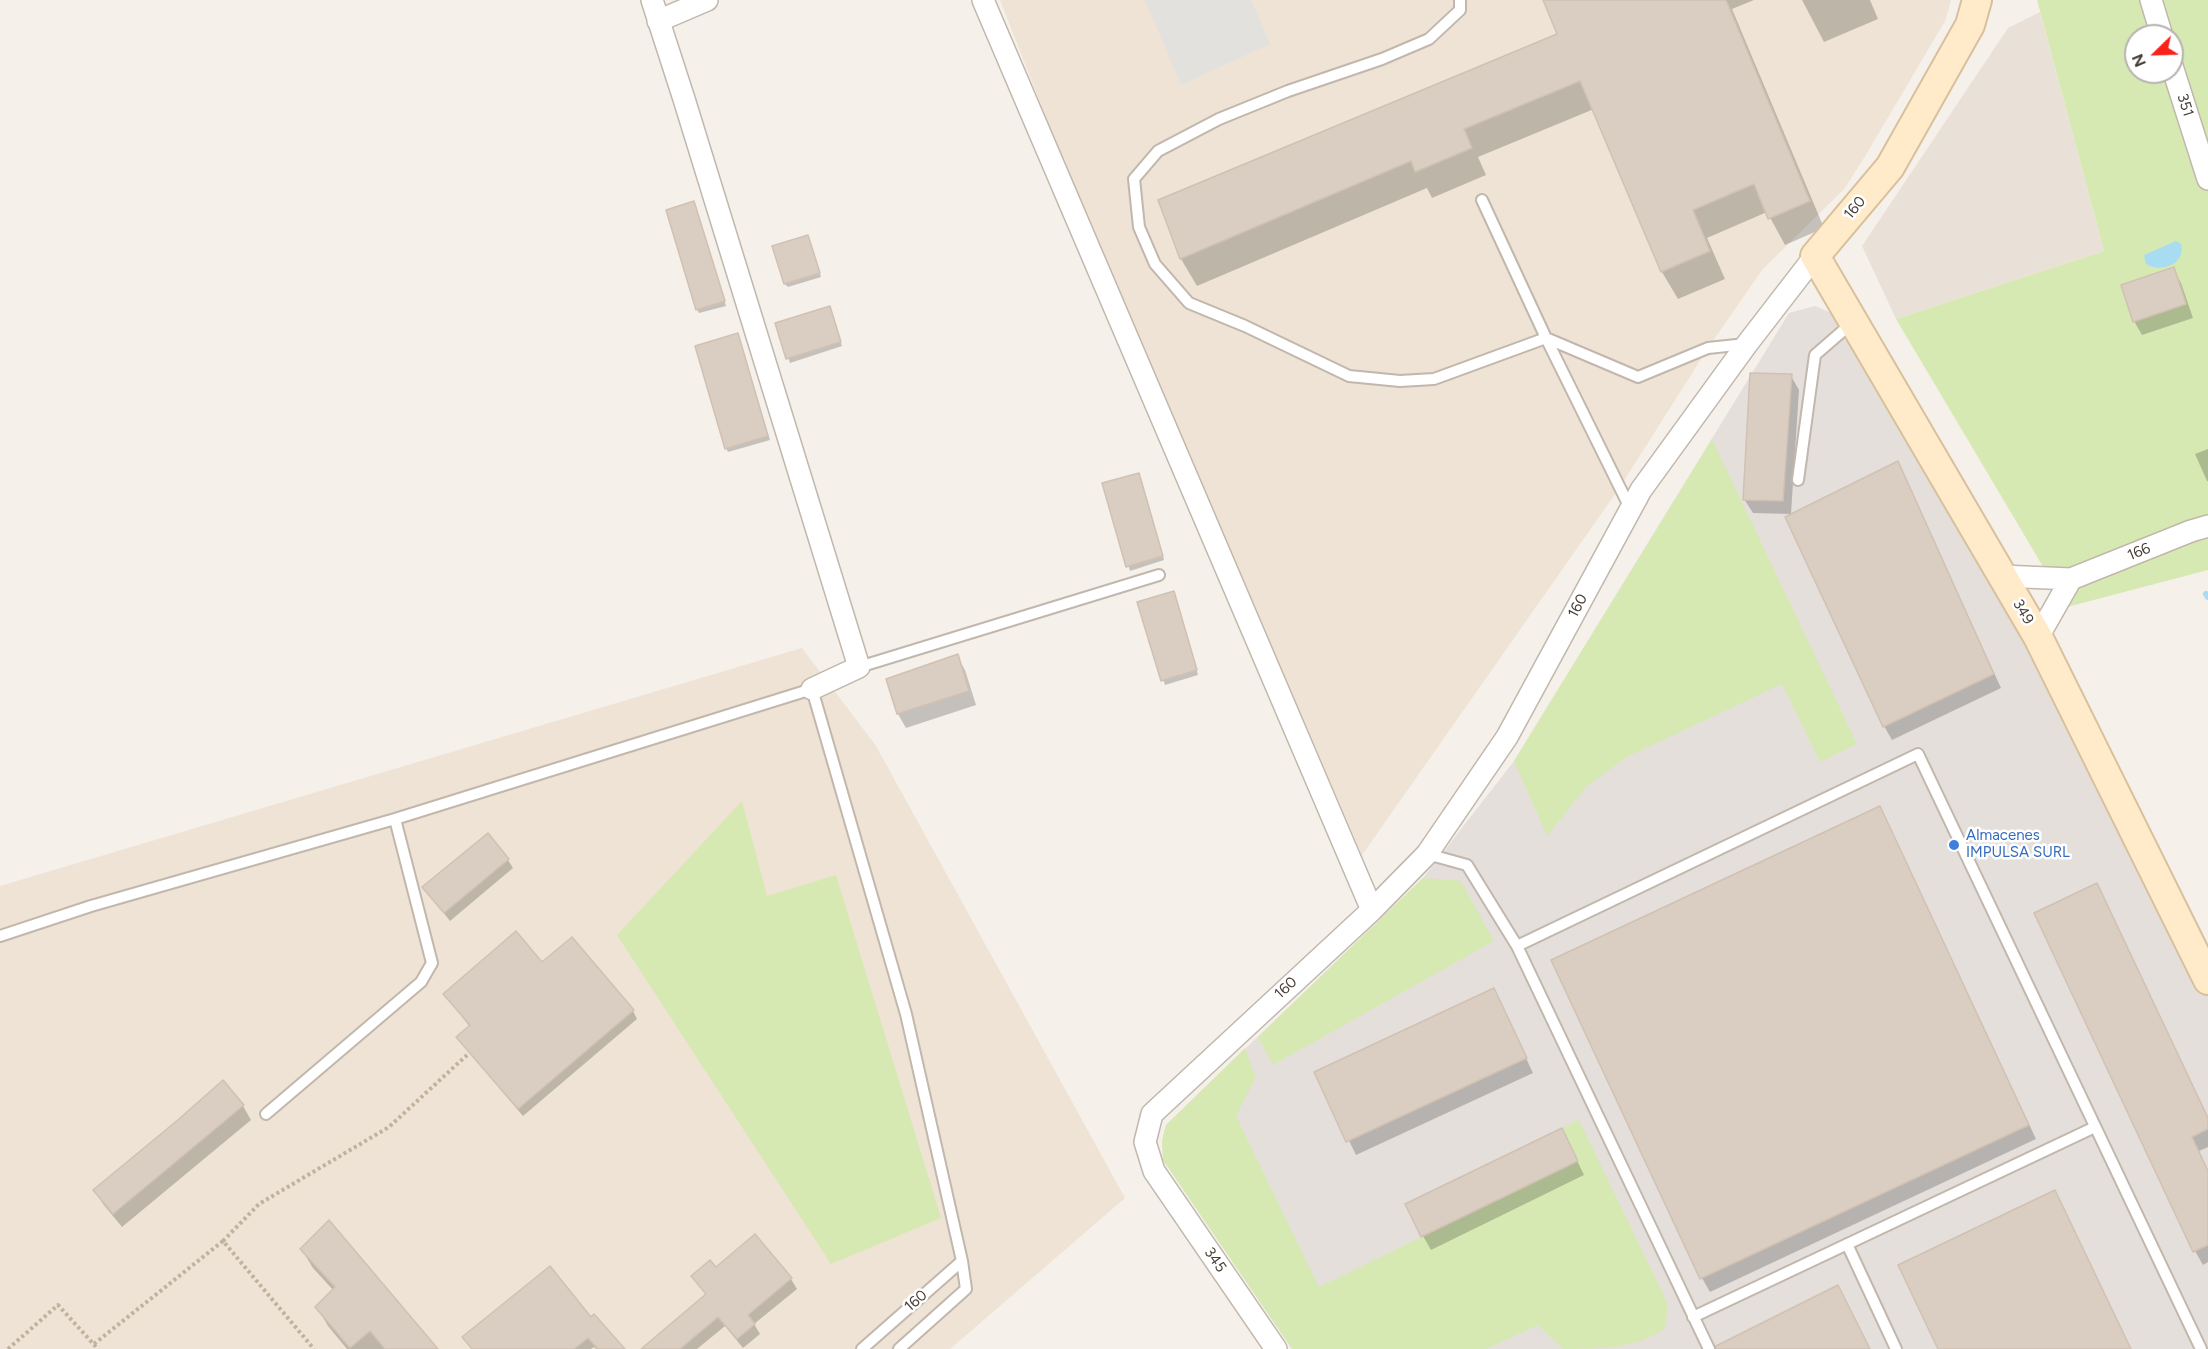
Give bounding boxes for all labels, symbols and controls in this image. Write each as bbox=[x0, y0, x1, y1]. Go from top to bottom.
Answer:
north arrow bbox=[2124, 24, 2184, 84]
text: N bbox=[2128, 51, 2150, 70]
street label: 351 bbox=[2173, 91, 2197, 119]
street label: 160 bbox=[1840, 193, 1870, 223]
street label: 166 bbox=[2125, 539, 2153, 565]
street label: 160 bbox=[1564, 591, 1592, 621]
street label: 349 bbox=[2009, 596, 2037, 628]
place label: Almacenes IMPULSA SURL bbox=[1966, 827, 2070, 862]
marker: Almacenes IMPULSA SURL bbox=[1947, 838, 1961, 852]
street label: 160 bbox=[1271, 973, 1301, 1003]
street label: 345 bbox=[1200, 1244, 1230, 1276]
street label: 160 bbox=[901, 1286, 931, 1316]

